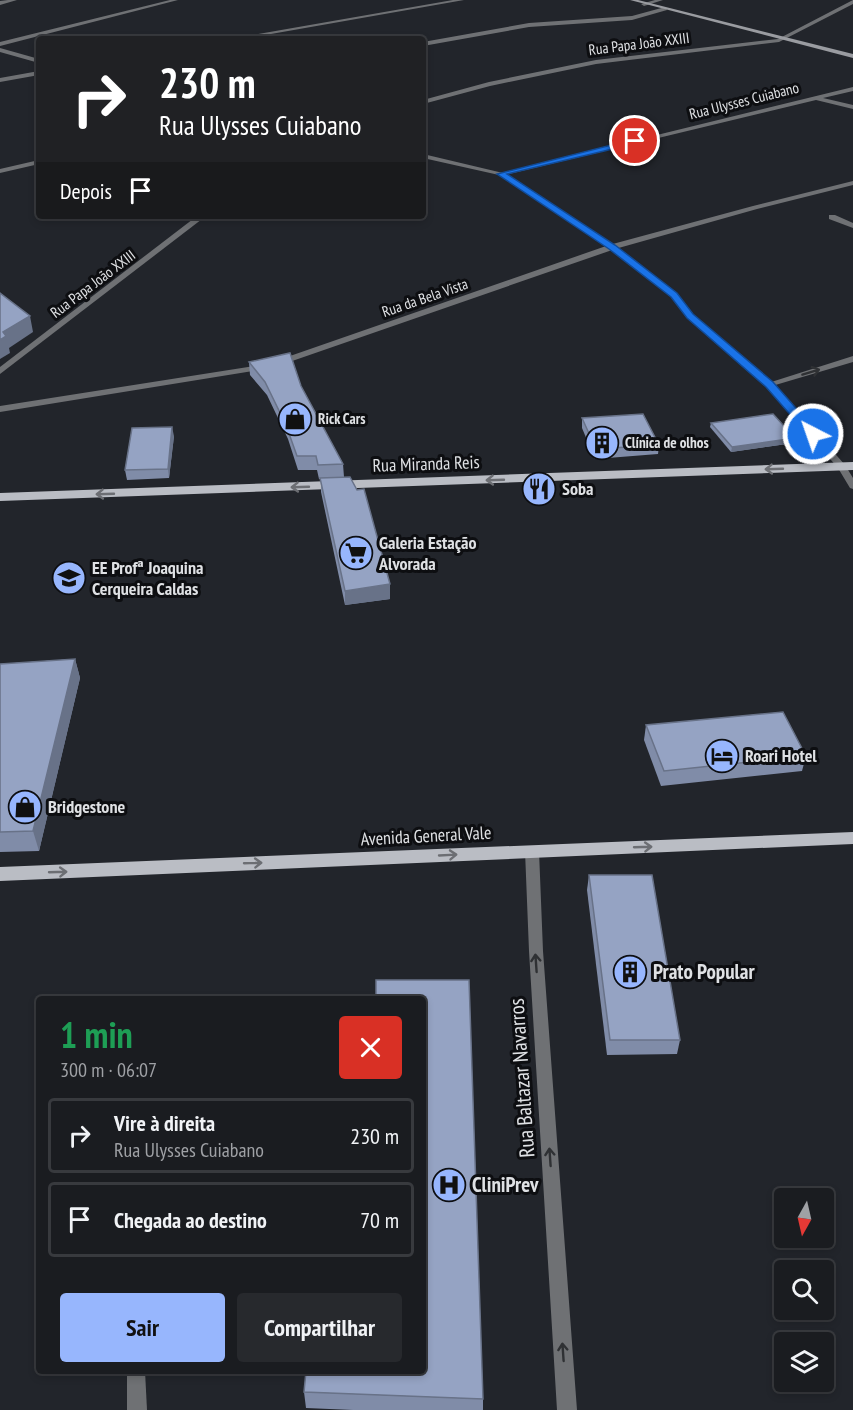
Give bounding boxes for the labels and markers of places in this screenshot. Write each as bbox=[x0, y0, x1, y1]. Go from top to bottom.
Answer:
pin bbox=[609, 115, 660, 166]
shop icon: Rick Cars bbox=[277, 401, 313, 437]
place label: Rick Cars bbox=[318, 409, 365, 428]
building icon: Clínica de olhos bbox=[584, 425, 620, 461]
place label: Clínica de olhos bbox=[625, 433, 709, 452]
restaurant icon: Soba bbox=[521, 471, 557, 507]
place label: Soba bbox=[562, 477, 593, 500]
place label: Galeria Estação Alvorada bbox=[378, 531, 476, 575]
supermarket icon: Galeria Estação Alvorada bbox=[338, 535, 374, 571]
place label: EE Profª Joaquina Cerqueira Caldas bbox=[92, 556, 203, 600]
school or university icon: EE Profª Joaquina Cerqueira Caldas bbox=[51, 560, 87, 596]
hotel icon: Roari Hotel bbox=[704, 738, 740, 774]
place label: Roari Hotel bbox=[745, 744, 817, 767]
shop icon: Bridgestone bbox=[7, 789, 43, 825]
place label: Bridgestone bbox=[48, 795, 125, 818]
building icon: Prato Popular bbox=[612, 954, 648, 990]
place label: Prato Popular bbox=[653, 958, 755, 985]
hospital icon: CliniPrev bbox=[431, 1167, 467, 1203]
place label: CliniPrev bbox=[472, 1171, 539, 1198]

